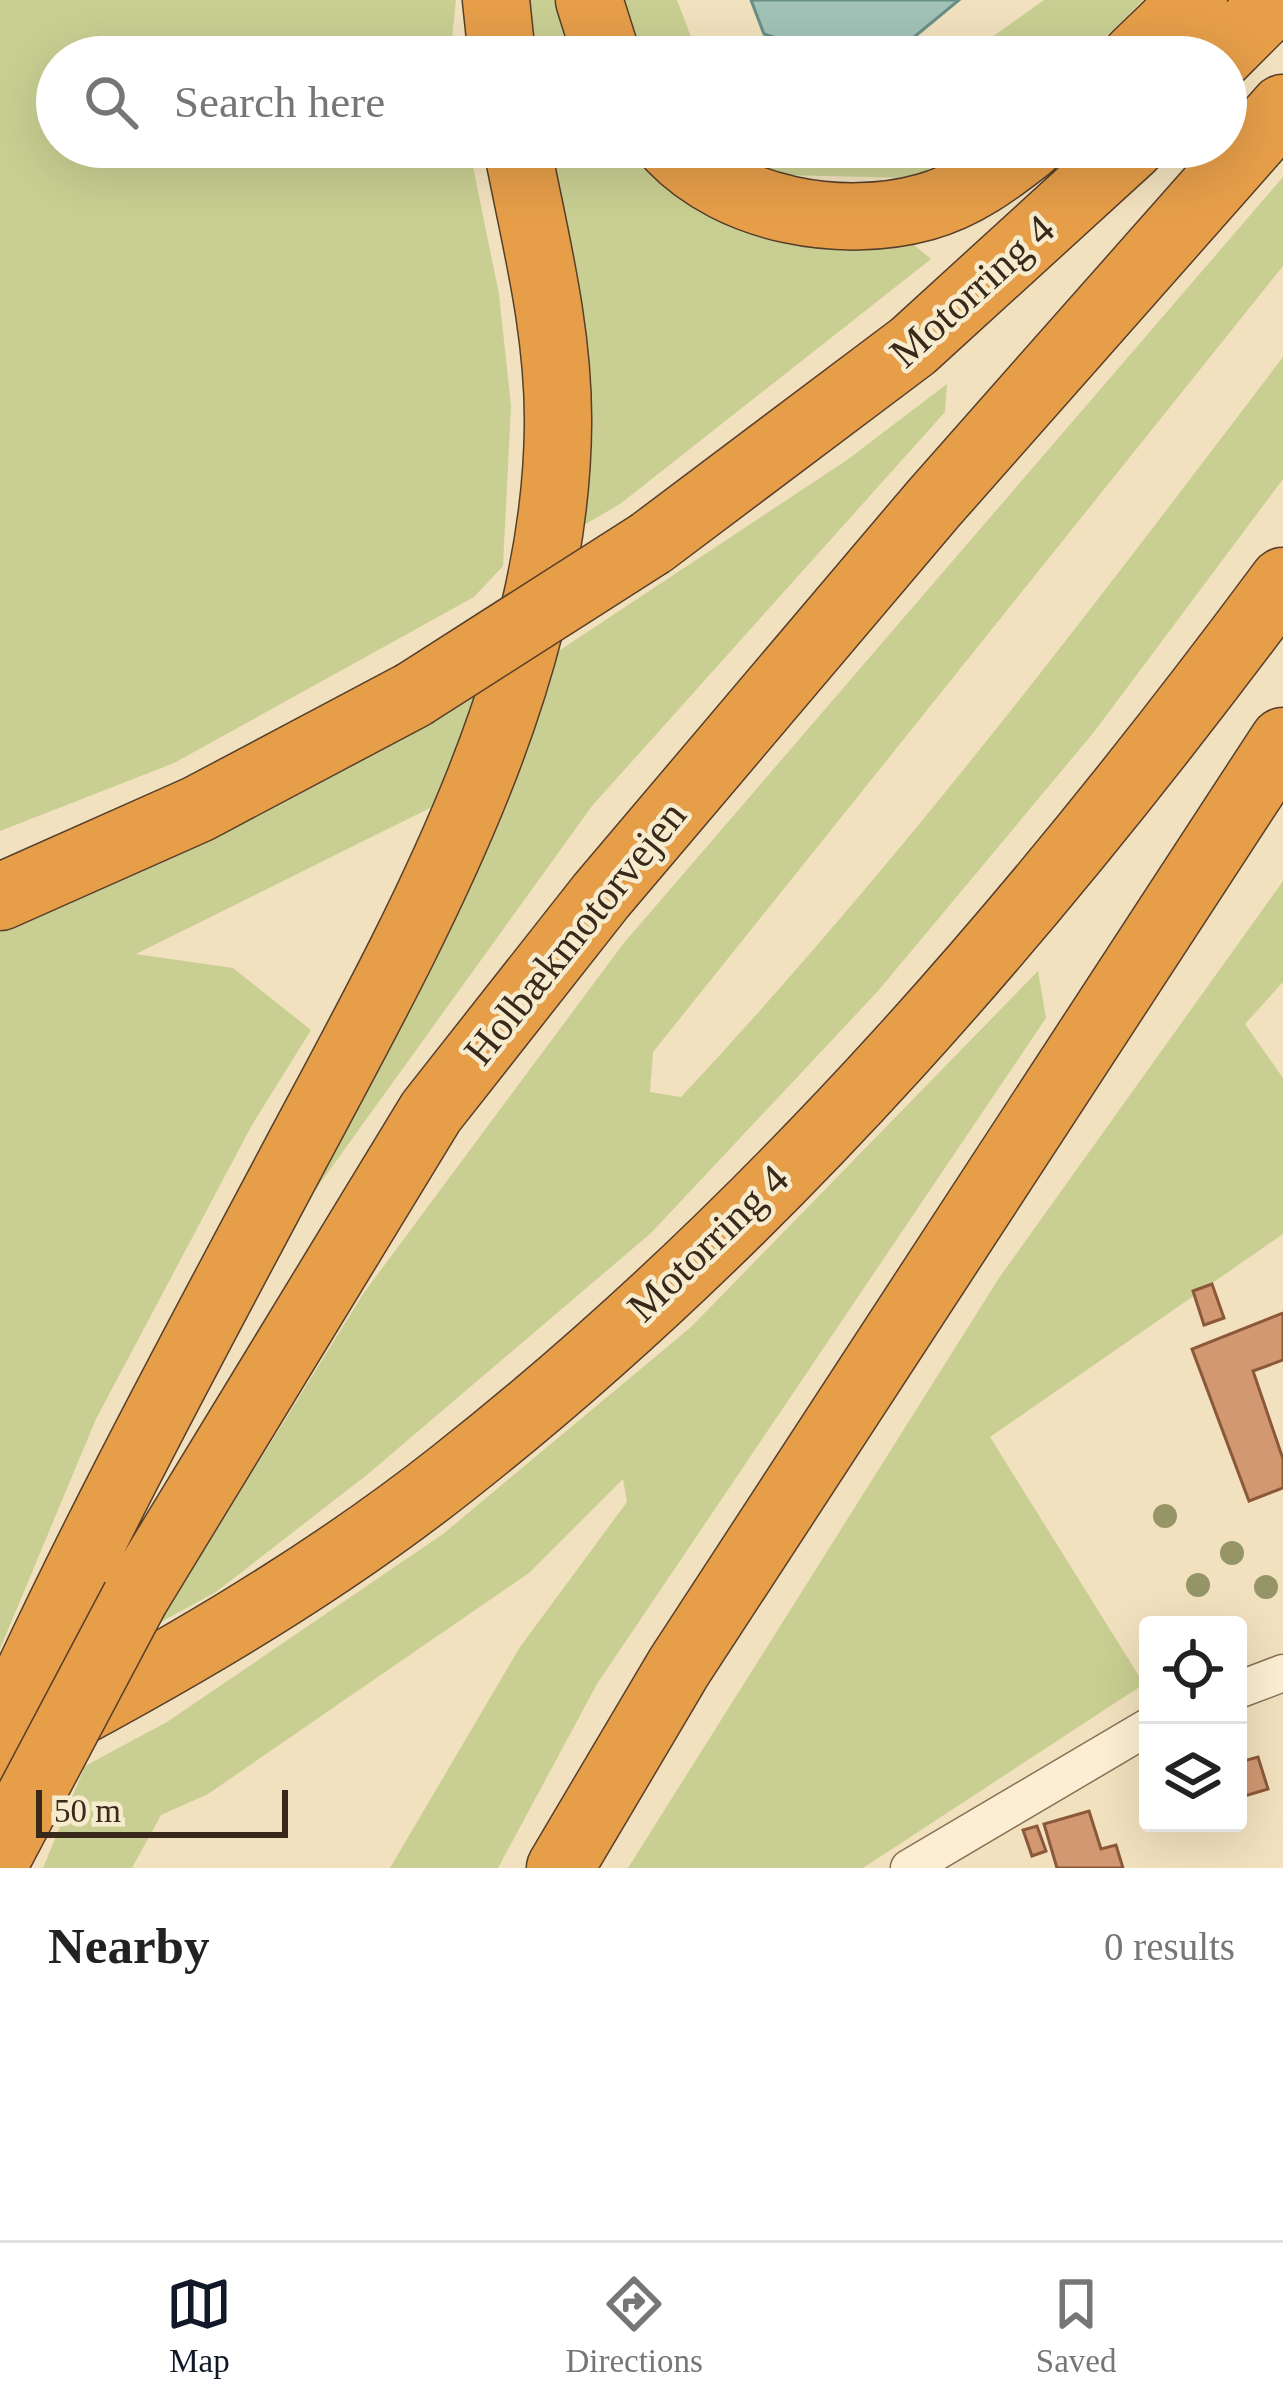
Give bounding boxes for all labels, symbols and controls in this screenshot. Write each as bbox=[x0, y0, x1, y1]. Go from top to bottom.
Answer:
search box bbox=[36, 36, 1247, 168]
icon: search bbox=[78, 69, 144, 135]
text: Search here bbox=[174, 77, 385, 127]
street label: Motorring 4 bbox=[881, 206, 1063, 376]
street label: Holbækmotorvejen bbox=[455, 793, 695, 1073]
street label: Motorring 4 bbox=[619, 1156, 797, 1330]
map controls bbox=[1139, 1616, 1247, 1832]
button: locate bbox=[1139, 1616, 1247, 1724]
button: layers bbox=[1139, 1724, 1247, 1832]
scale bar bbox=[36, 1784, 288, 1837]
text: 50 m bbox=[54, 1793, 121, 1829]
text: Nearby bbox=[48, 1918, 209, 1974]
text: 0 results bbox=[1104, 1925, 1235, 1968]
tab: Map bbox=[166, 2271, 232, 2380]
tab: Directions bbox=[565, 2271, 703, 2380]
tab: Saved bbox=[1036, 2271, 1117, 2380]

